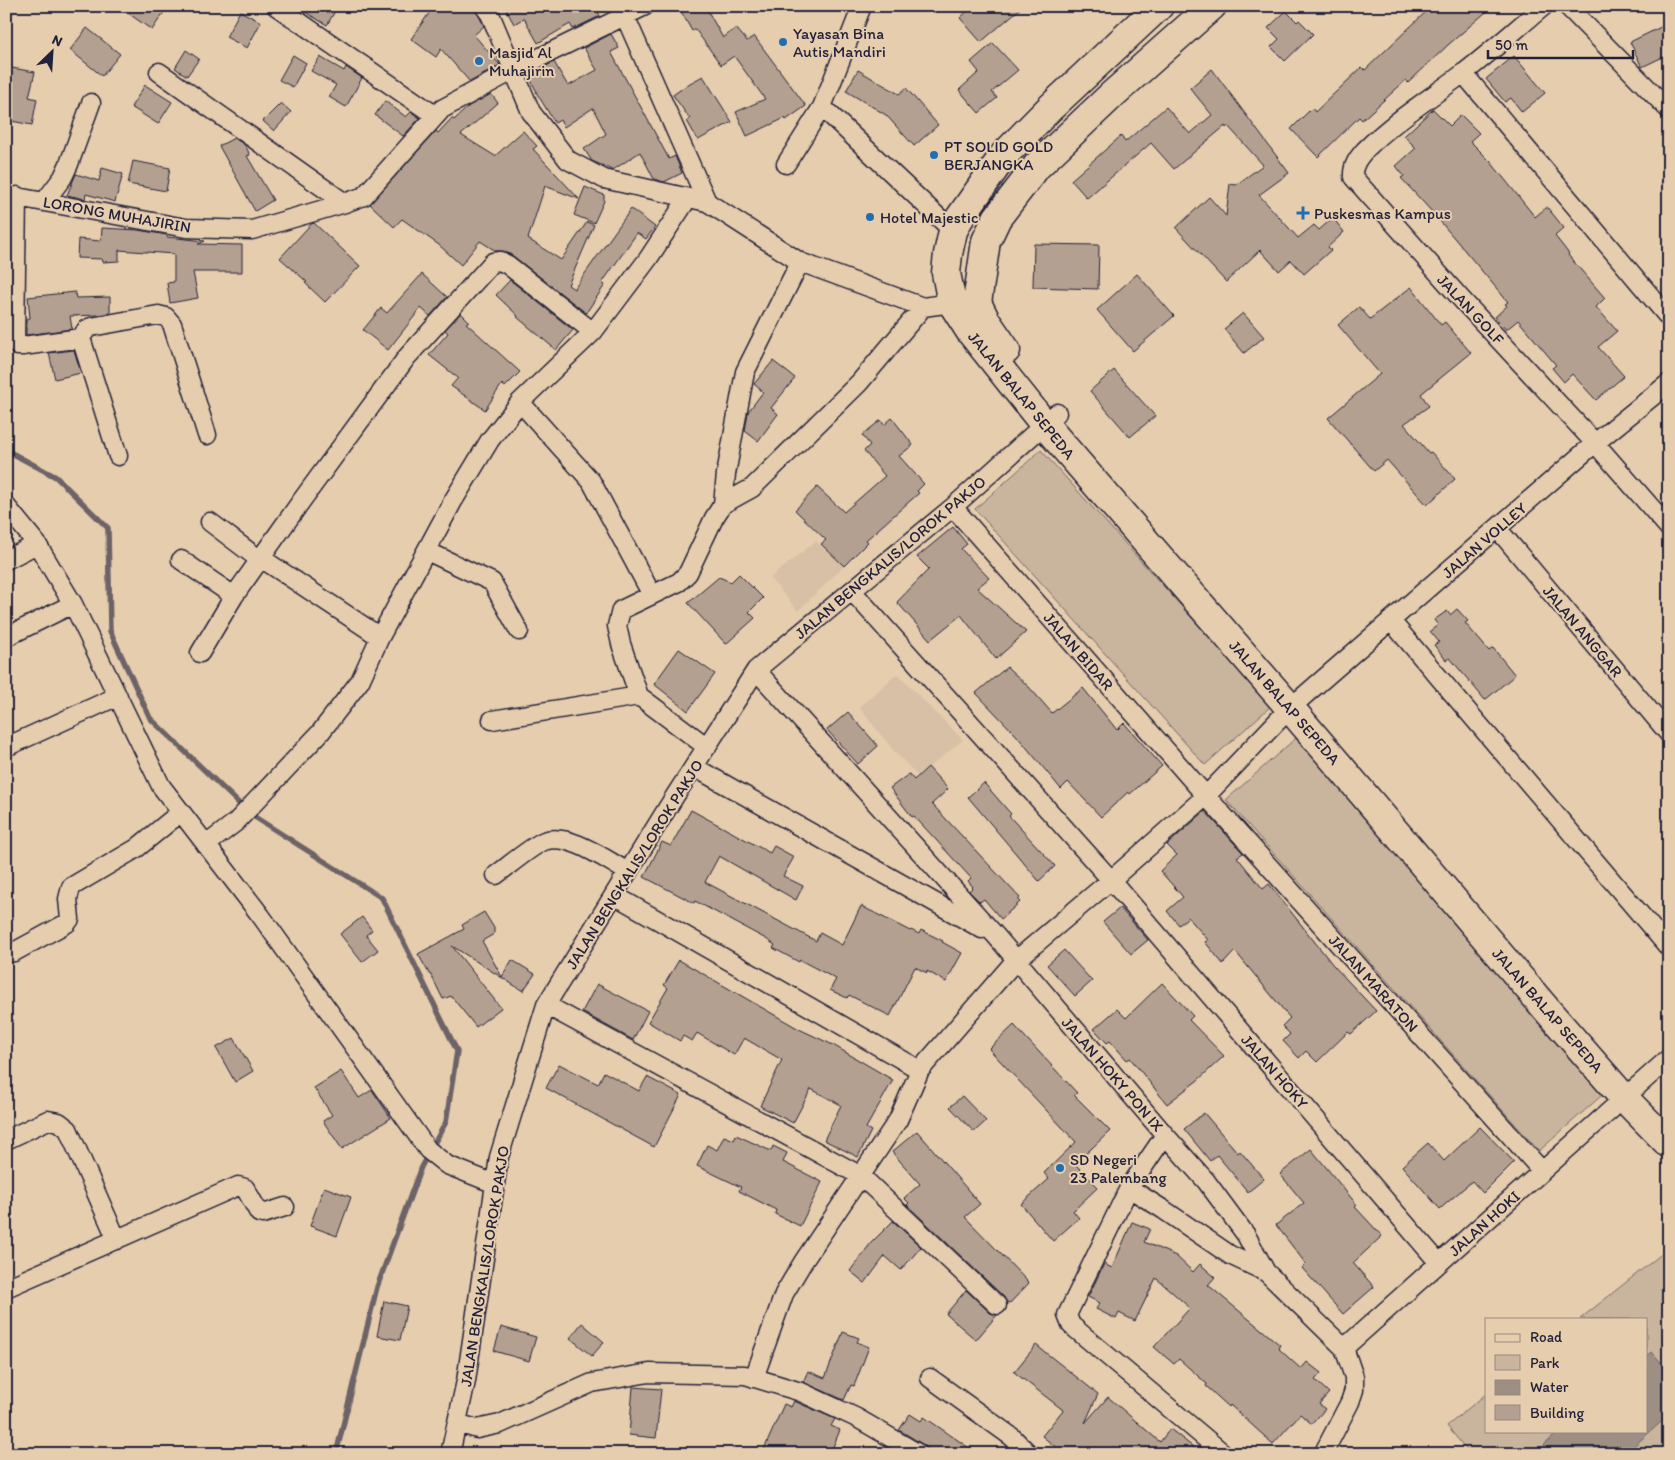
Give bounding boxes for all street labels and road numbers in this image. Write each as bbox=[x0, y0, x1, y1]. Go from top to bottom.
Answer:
street label: LORONG MUHAJIRIN bbox=[41, 192, 192, 237]
street label: JALAN GOLF bbox=[1433, 270, 1509, 349]
street label: JALAN BALAP SEPEDA bbox=[964, 327, 1079, 463]
street label: JALAN BENGKALIS/LOROK PAKJO bbox=[791, 472, 990, 643]
street label: JALAN VOLLEY bbox=[1438, 499, 1530, 582]
street label: JALAN ANGGAR bbox=[1539, 582, 1627, 681]
street label: JALAN BIDAR bbox=[1040, 608, 1118, 694]
street label: JALAN BALAP SEPEDA bbox=[1225, 636, 1344, 769]
street label: JALAN BENGKALIS/LOROK PAKJO bbox=[562, 756, 707, 973]
street label: JALAN MARATON bbox=[1325, 931, 1422, 1036]
street label: JALAN BALAP SEPEDA bbox=[1488, 944, 1607, 1077]
street label: JALAN HOKY PON IX bbox=[1058, 1013, 1167, 1135]
street label: JALAN HOKY bbox=[1237, 1030, 1312, 1112]
street label: JALAN BENGKALIS/LOROK PAKJO bbox=[456, 1144, 513, 1388]
street label: JALAN HOKI bbox=[1445, 1186, 1524, 1260]

